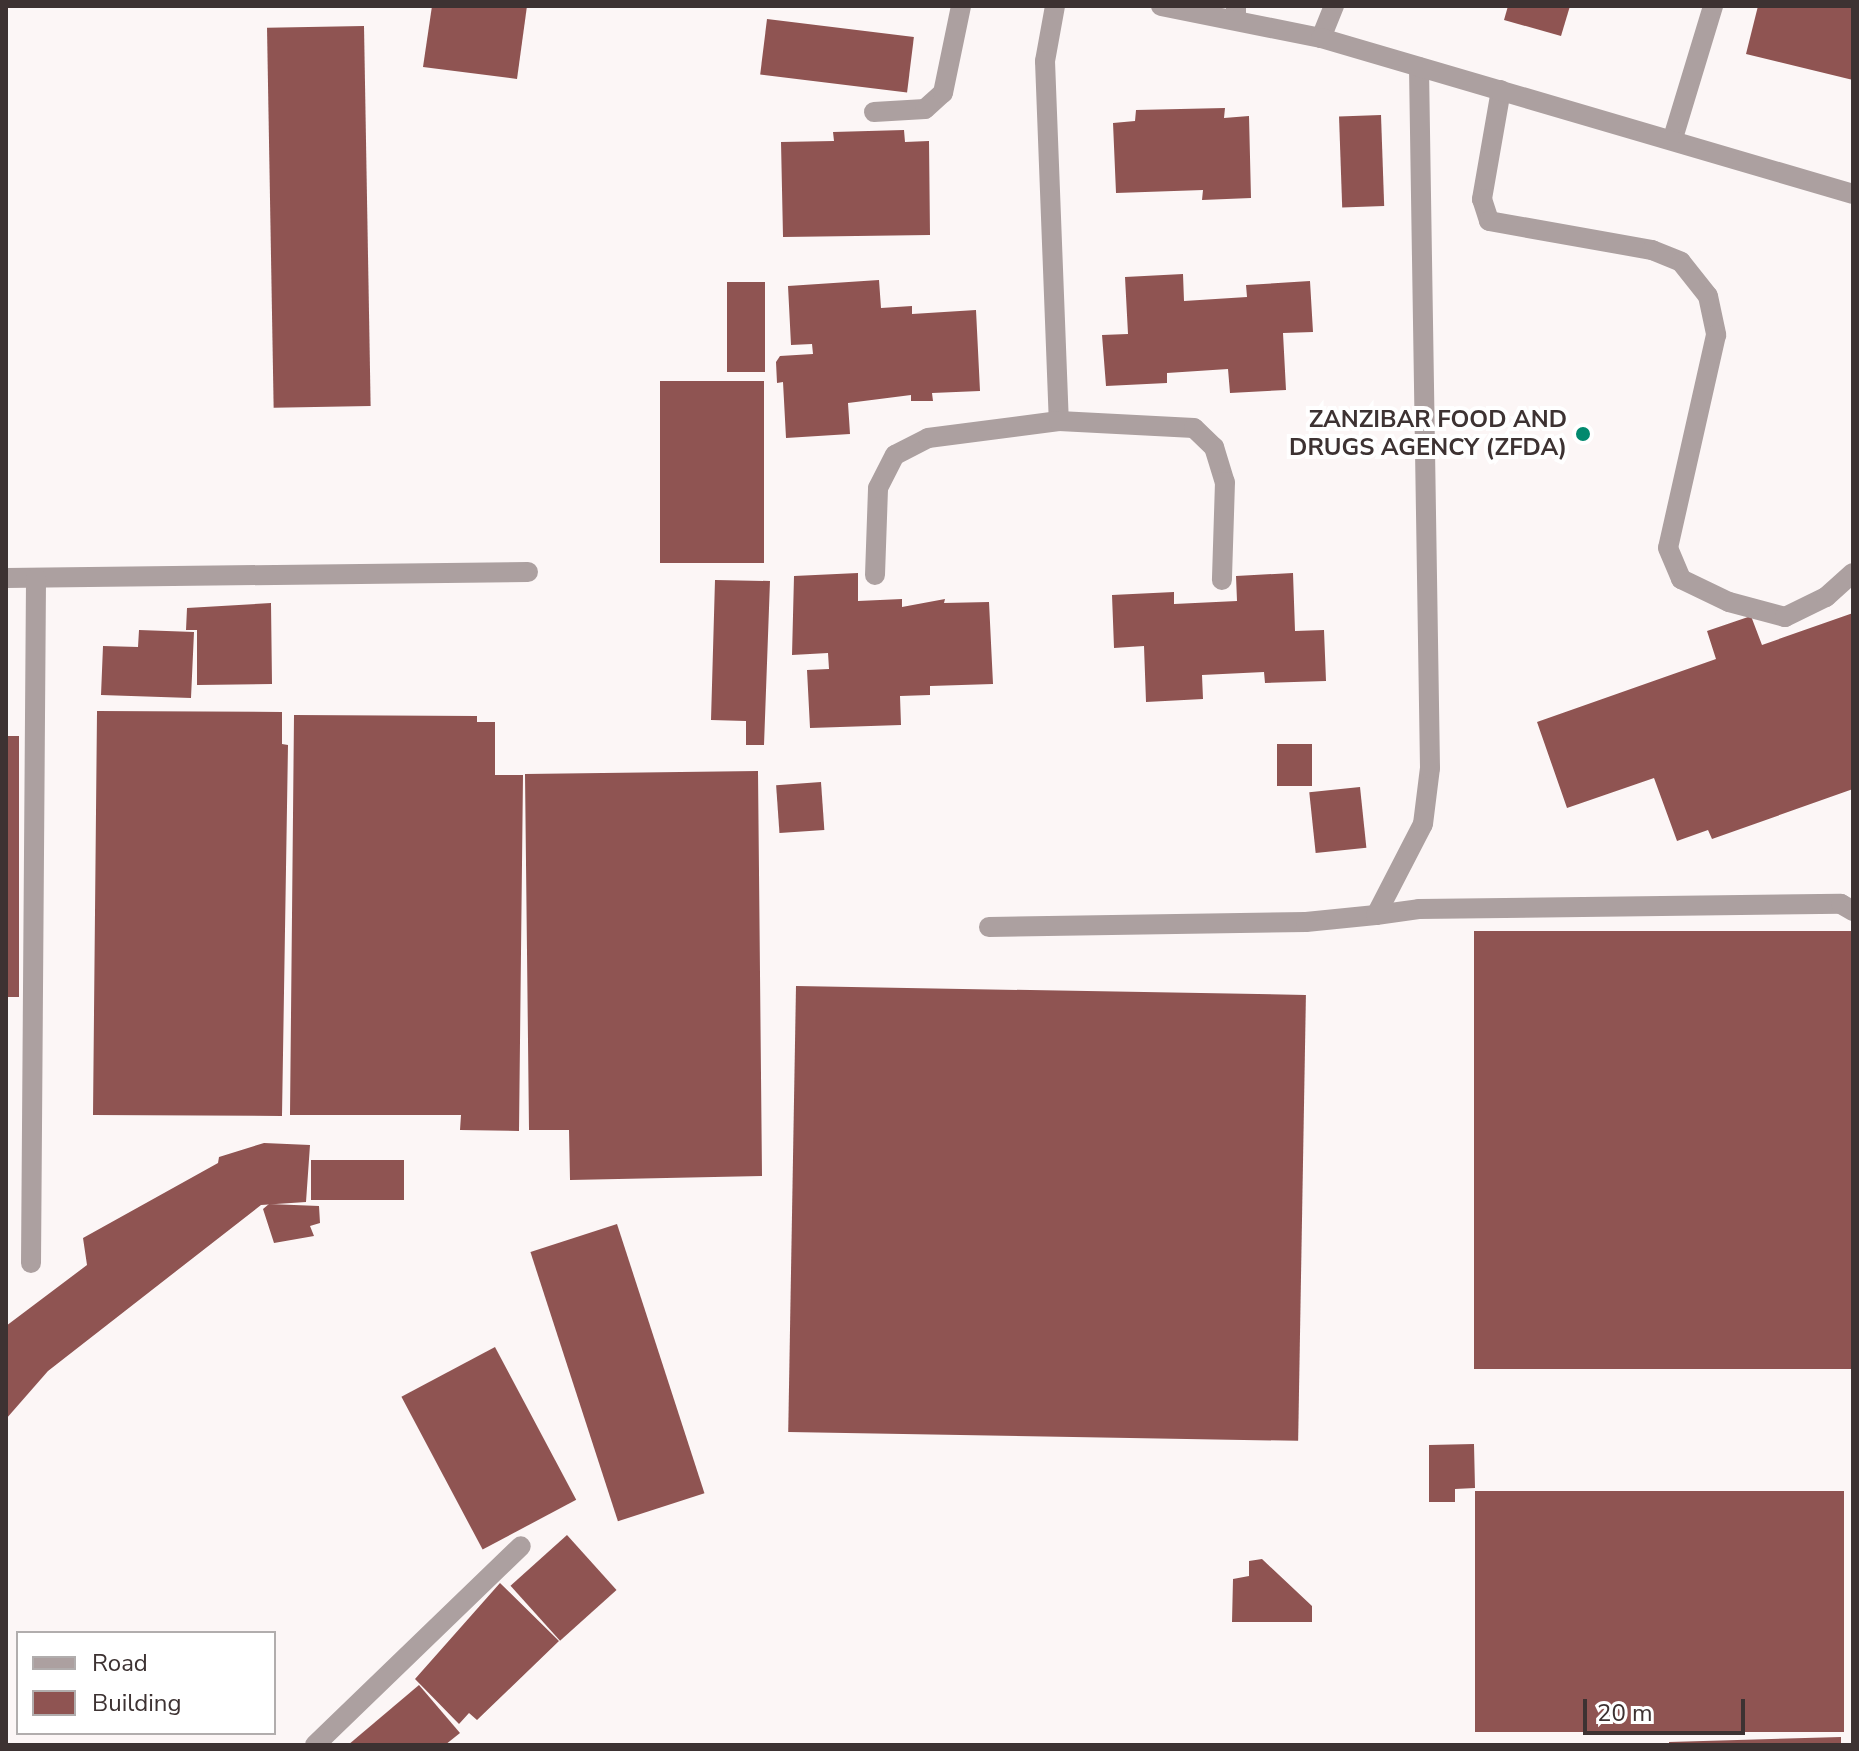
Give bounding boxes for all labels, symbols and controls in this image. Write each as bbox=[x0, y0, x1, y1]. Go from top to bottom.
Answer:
place label: ZANZIBAR FOOD AND DRUGS AGENCY (ZFDA) bbox=[1289, 406, 1567, 462]
marker: ZANZIBAR FOOD AND DRUGS AGENCY (ZFDA) bbox=[1574, 425, 1592, 443]
legend bbox=[16, 1631, 276, 1735]
text: Road bbox=[92, 1647, 148, 1679]
scale bar bbox=[1587, 1683, 1749, 1733]
text: Building bbox=[92, 1687, 182, 1719]
text: 20 m bbox=[1597, 1697, 1653, 1729]

